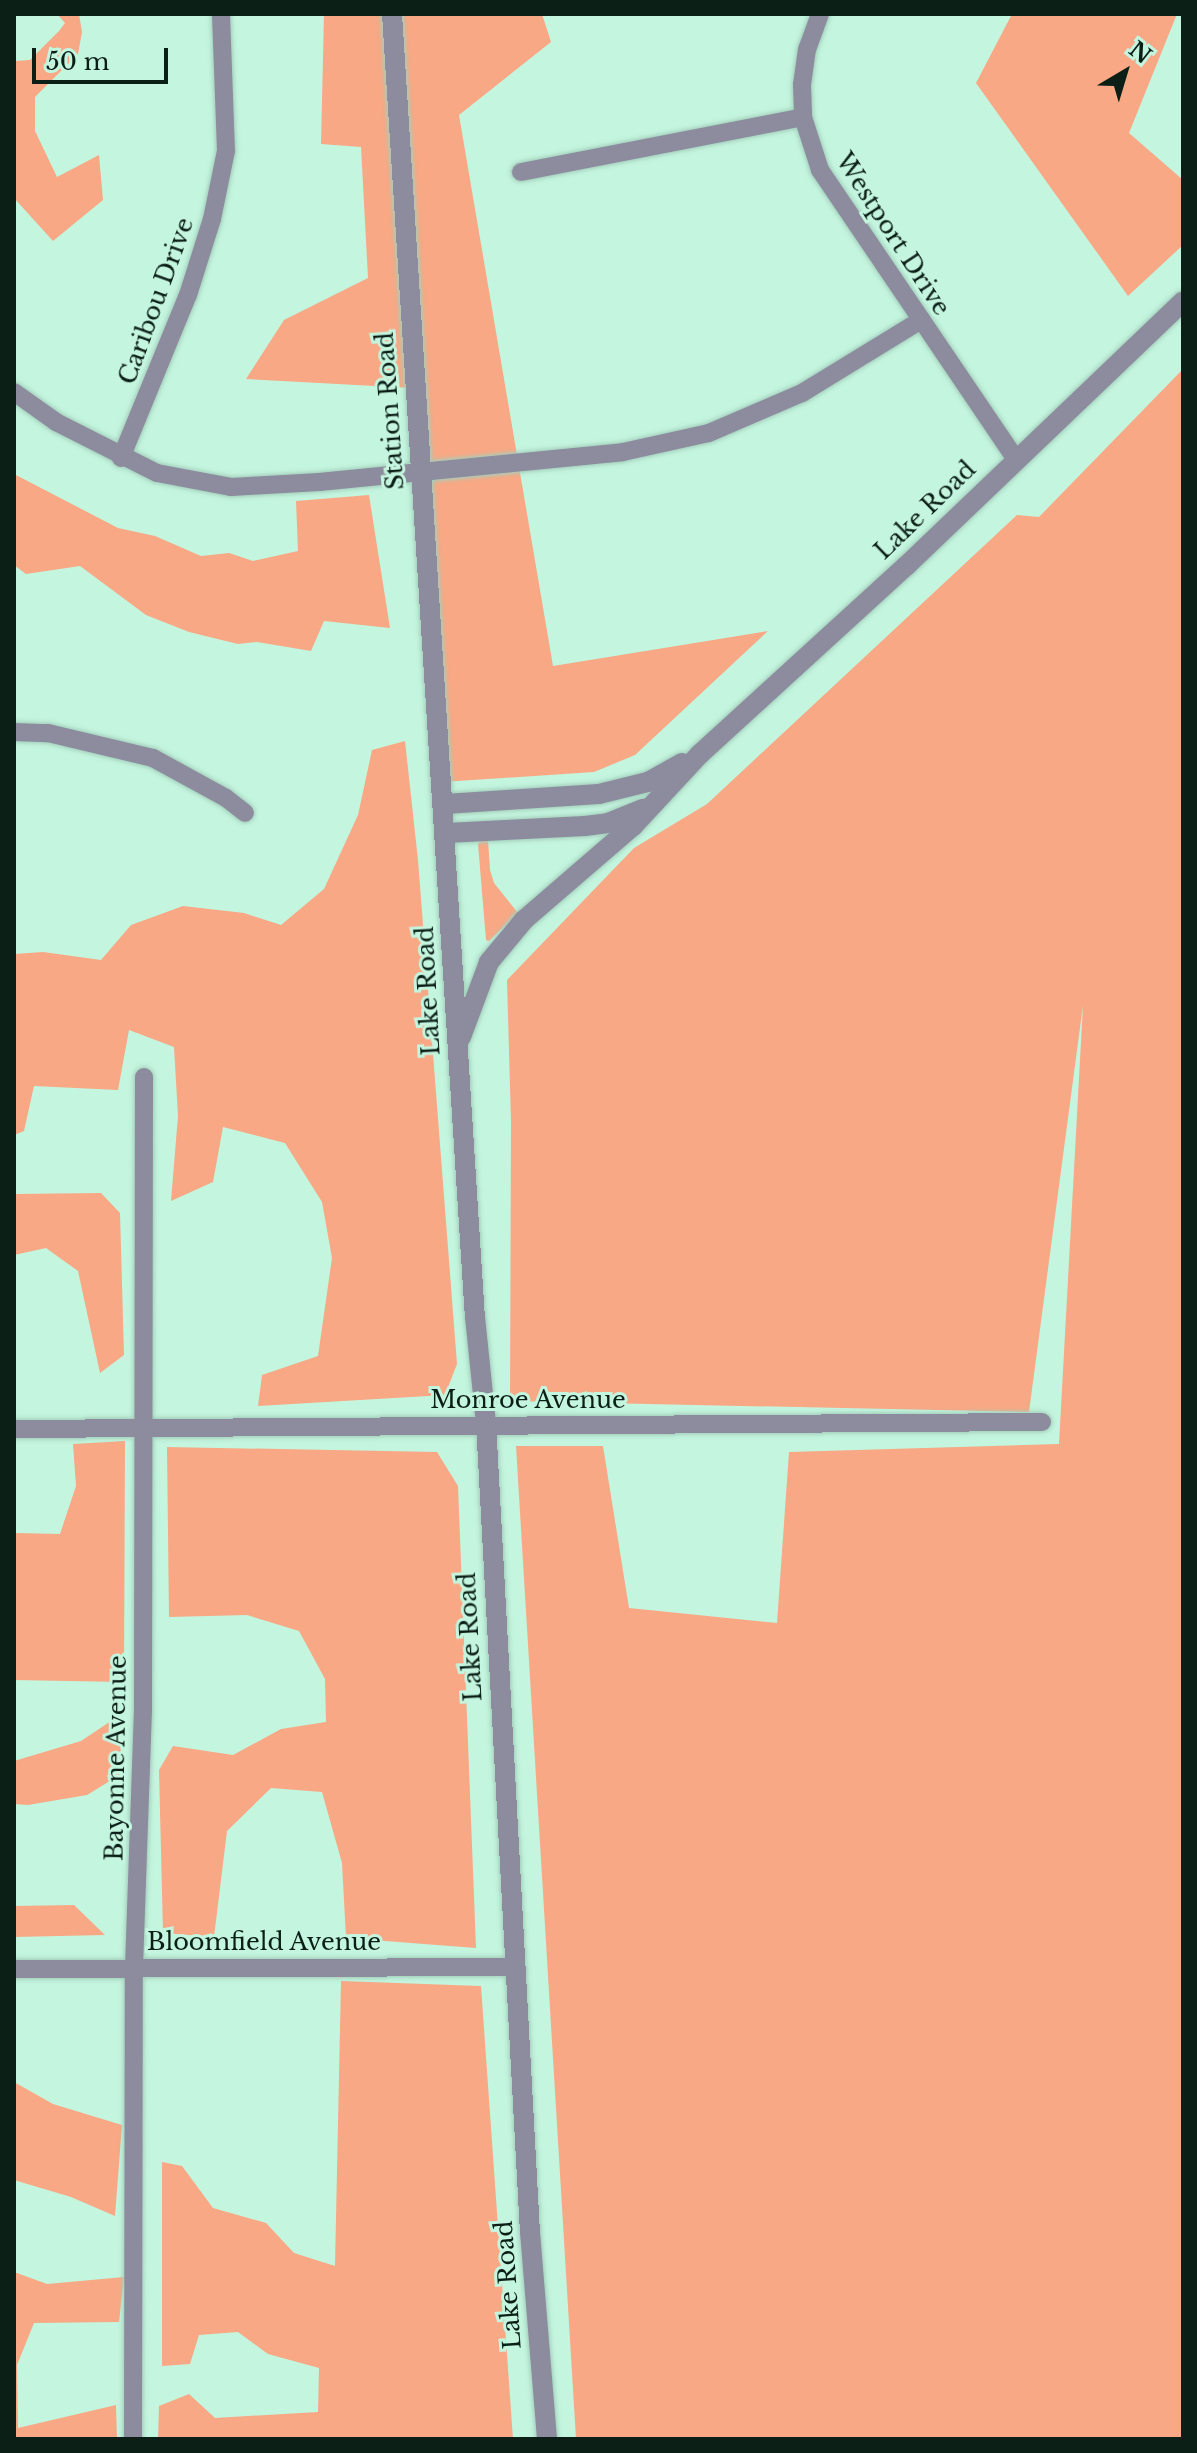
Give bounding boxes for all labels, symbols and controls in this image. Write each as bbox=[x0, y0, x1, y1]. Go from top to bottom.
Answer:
scale bar bbox=[36, 32, 172, 82]
north arrow bbox=[1085, 32, 1165, 112]
text: N bbox=[1124, 36, 1157, 70]
text: 50 m bbox=[46, 47, 109, 76]
street label: Westport Drive bbox=[830, 147, 956, 321]
street label: Caribou Drive bbox=[113, 214, 199, 388]
street label: Station Road bbox=[370, 331, 410, 491]
street label: Lake Road bbox=[869, 455, 981, 565]
street label: Lake Road bbox=[410, 926, 446, 1056]
street label: Monroe Avenue bbox=[430, 1386, 626, 1414]
street label: Lake Road bbox=[452, 1572, 488, 1702]
street label: Bayonne Avenue bbox=[100, 1654, 132, 1862]
street label: Bloomfield Avenue bbox=[146, 1928, 382, 1956]
street label: Lake Road bbox=[489, 2220, 527, 2350]

